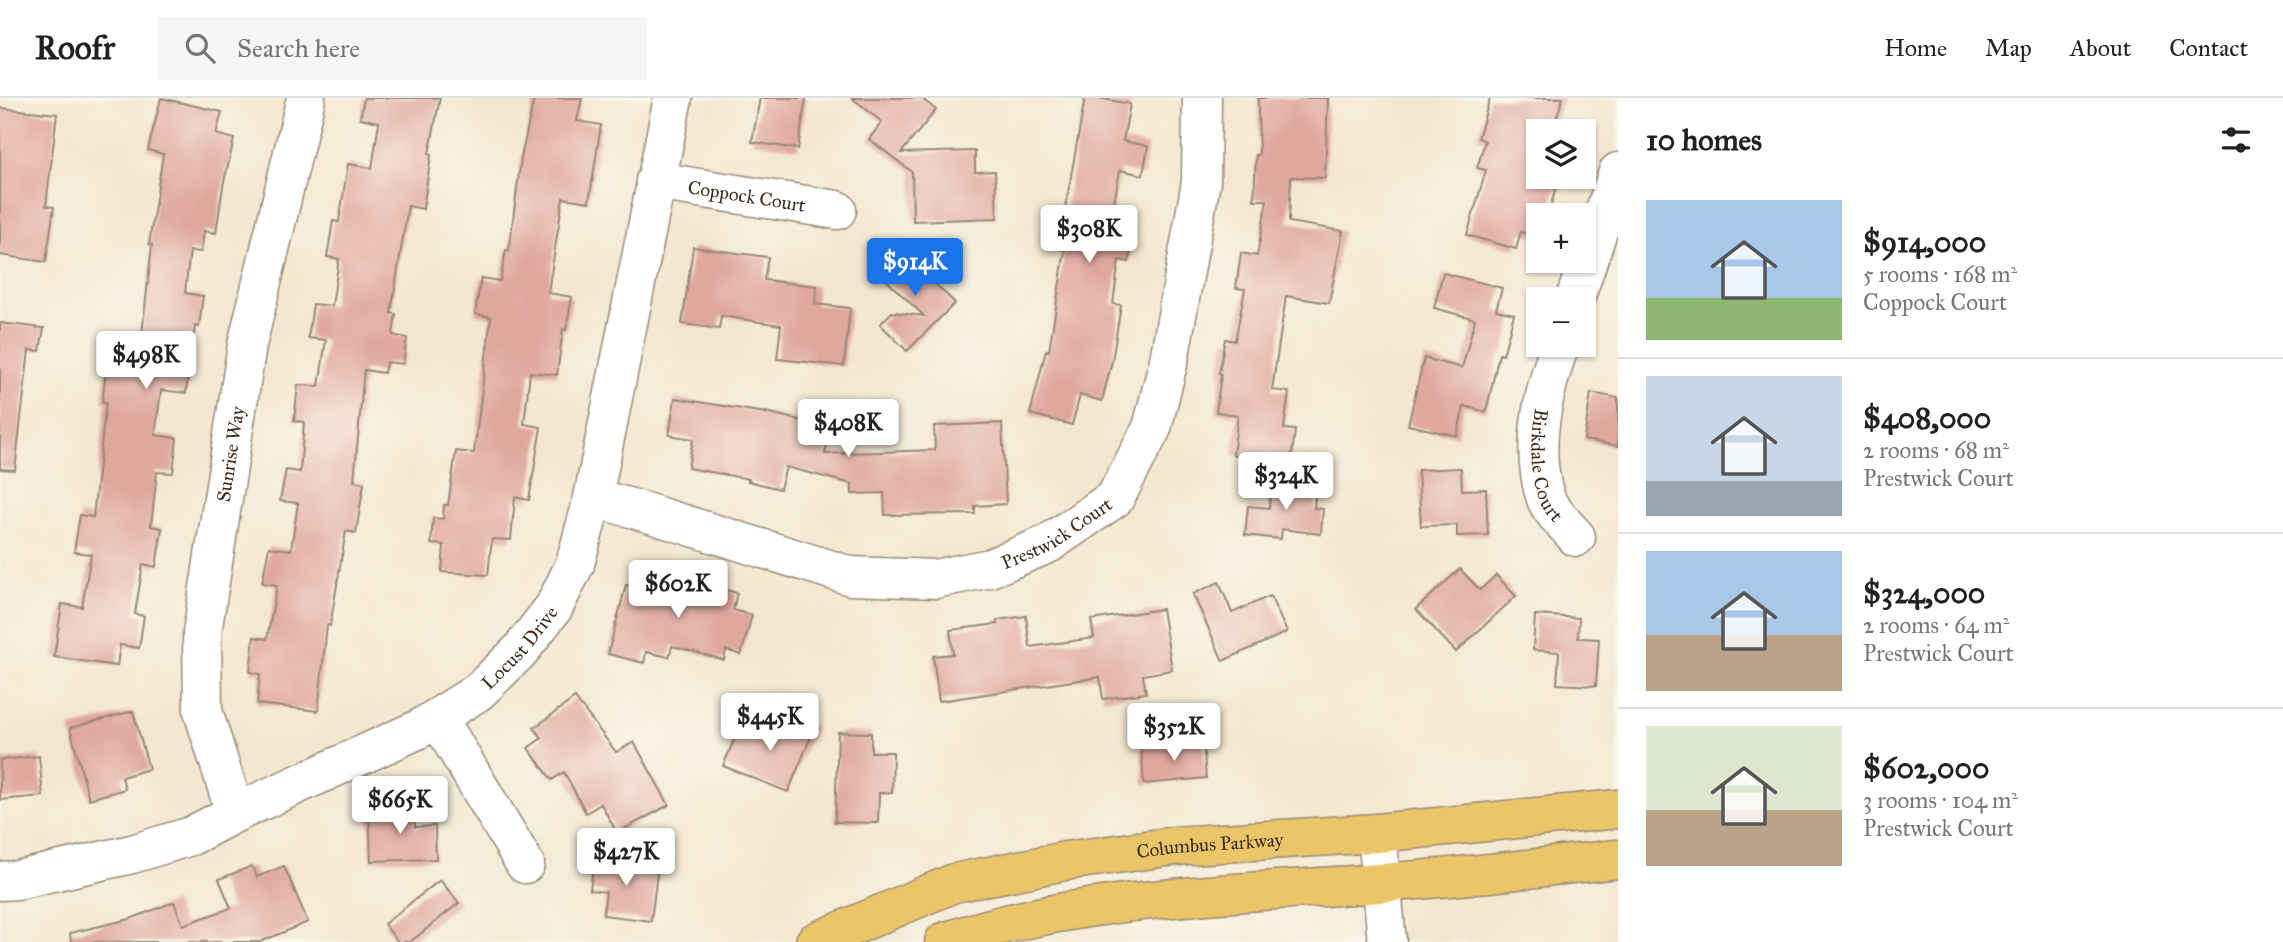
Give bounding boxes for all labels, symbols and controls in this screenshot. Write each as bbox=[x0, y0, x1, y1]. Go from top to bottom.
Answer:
search box bbox=[157, 17, 647, 80]
text: Roofr bbox=[35, 28, 115, 68]
icon: search bbox=[181, 29, 219, 67]
text: Search here bbox=[237, 32, 360, 64]
text: Home bbox=[1884, 33, 1947, 63]
text: Map bbox=[1985, 33, 2032, 63]
text: About bbox=[2070, 33, 2131, 63]
text: Contact bbox=[2169, 33, 2248, 63]
map controls bbox=[1526, 119, 1596, 357]
button: layers bbox=[1526, 119, 1596, 189]
icon: filters bbox=[2217, 121, 2255, 159]
text: 10 homes bbox=[1646, 122, 1762, 158]
street label: Coppock Court bbox=[686, 175, 808, 216]
button: + bbox=[1526, 203, 1596, 273]
pin: $308K bbox=[1040, 206, 1138, 265]
text: $308K bbox=[1057, 214, 1121, 242]
text: $914,000 bbox=[1863, 224, 1986, 260]
icon: home bbox=[1702, 228, 1786, 312]
pin: $914K bbox=[866, 238, 964, 298]
text: $914K bbox=[883, 247, 947, 275]
text: 5 rooms · 168 m² bbox=[1863, 260, 2017, 288]
button: − bbox=[1526, 287, 1596, 357]
text: Coppock Court bbox=[1863, 288, 2007, 316]
pin: $498K bbox=[97, 331, 195, 391]
text: $498K bbox=[112, 340, 180, 368]
pin: $408K bbox=[799, 400, 897, 459]
text: $408,000 bbox=[1863, 400, 1991, 436]
street label: Sunrise Way bbox=[211, 404, 249, 504]
icon: home bbox=[1702, 404, 1786, 488]
street label: Birkdale Court bbox=[1527, 407, 1568, 526]
text: $408K bbox=[814, 408, 882, 436]
text: 2 rooms · 68 m² bbox=[1863, 436, 2009, 464]
pin: $324K bbox=[1237, 452, 1335, 512]
text: $324K bbox=[1254, 461, 1318, 489]
text: Prestwick Court bbox=[1863, 464, 2014, 492]
street label: Prestwick Court bbox=[998, 492, 1116, 574]
pin: $602K bbox=[629, 560, 727, 620]
text: $602K bbox=[645, 569, 711, 597]
text: $324,000 bbox=[1863, 575, 1985, 611]
icon: home bbox=[1702, 579, 1786, 663]
street label: Locust Drive bbox=[476, 601, 562, 694]
text: 2 rooms · 64 m² bbox=[1863, 611, 2009, 639]
text: Prestwick Court bbox=[1863, 639, 2014, 667]
pin: $445K bbox=[721, 694, 819, 753]
text: $445K bbox=[737, 702, 803, 730]
pin: $352K bbox=[1125, 704, 1223, 763]
text: $352K bbox=[1143, 712, 1205, 740]
text: $602,000 bbox=[1863, 750, 1989, 786]
icon: home bbox=[1702, 754, 1786, 838]
pin: $665K bbox=[351, 776, 449, 836]
text: $665K bbox=[368, 785, 432, 813]
text: 3 rooms · 104 m² bbox=[1863, 786, 2018, 814]
text: Prestwick Court bbox=[1863, 814, 2014, 842]
street label: Columbus Parkway bbox=[1135, 827, 1285, 863]
pin: $427K bbox=[577, 828, 675, 888]
text: $427K bbox=[593, 837, 659, 865]

